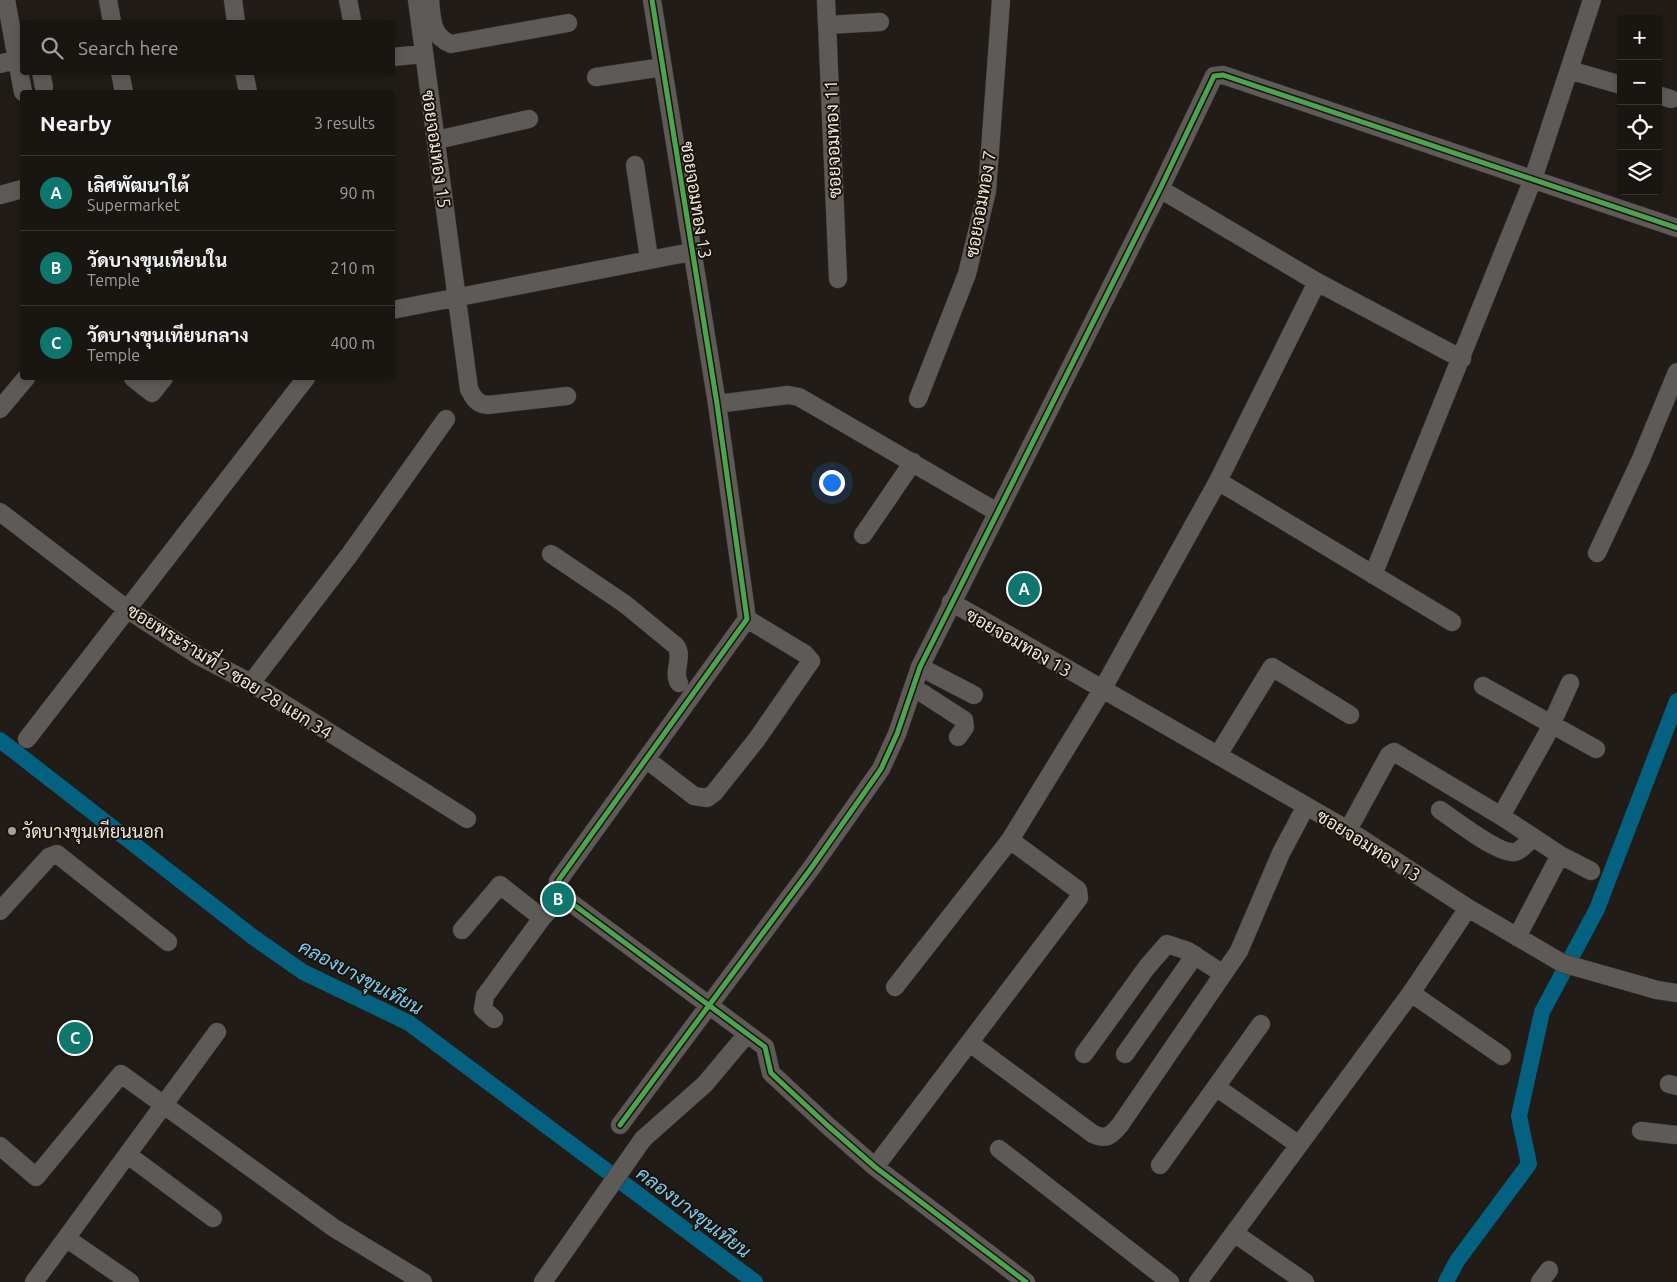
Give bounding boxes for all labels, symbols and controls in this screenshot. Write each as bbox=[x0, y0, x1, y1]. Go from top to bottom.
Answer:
map controls bbox=[1617, 15, 1662, 195]
button: + bbox=[1617, 15, 1662, 60]
search box bbox=[20, 20, 395, 75]
icon: search bbox=[38, 34, 66, 62]
text: Search here bbox=[78, 37, 178, 59]
button: − bbox=[1617, 60, 1662, 105]
street label: ซอยจอมทอง 11 bbox=[820, 79, 844, 199]
street label: ซอยจอมทอง 15 bbox=[419, 89, 455, 209]
button: locate bbox=[1617, 105, 1662, 150]
text: Nearby bbox=[40, 111, 111, 135]
text: 3 results bbox=[314, 114, 375, 132]
street label: ซอยจอมทอง 13 bbox=[678, 140, 716, 260]
street label: ซอยจอมทอง 7 bbox=[961, 149, 999, 259]
button: layers bbox=[1617, 150, 1662, 195]
text: เลิศพัฒนาใต้ bbox=[87, 174, 189, 196]
text: A bbox=[50, 184, 62, 202]
text: 90 m bbox=[339, 184, 375, 202]
text: Supermarket bbox=[87, 196, 180, 214]
text: วัดบางขุนเทียนใน bbox=[87, 249, 227, 271]
text: B bbox=[51, 259, 61, 277]
text: 210 m bbox=[330, 259, 375, 277]
text: Temple bbox=[87, 271, 140, 289]
text: วัดบางขุนเทียนกลาง bbox=[87, 324, 249, 346]
text: C bbox=[51, 334, 61, 352]
text: 400 m bbox=[330, 334, 375, 352]
text: Temple bbox=[87, 346, 140, 364]
your location bbox=[819, 470, 845, 496]
pin: A bbox=[1008, 570, 1040, 608]
street label: ซอยพระรามที่ 2 ซอย 28 แยก 34 bbox=[124, 595, 339, 743]
street label: ซอยจอมทอง 13 bbox=[963, 604, 1075, 680]
street label: ซอยจอมทอง 13 bbox=[1313, 805, 1425, 885]
place label: วัดบางขุนเทียนนอก bbox=[22, 819, 164, 844]
marker: วัดบางขุนเทียนนอก bbox=[6, 825, 18, 837]
pin: B bbox=[542, 880, 574, 918]
water label: คลองบางขุนเทียน bbox=[294, 934, 427, 1021]
pin: C bbox=[59, 1019, 91, 1057]
water label: คลองบางขุนเทียน bbox=[631, 1161, 756, 1264]

